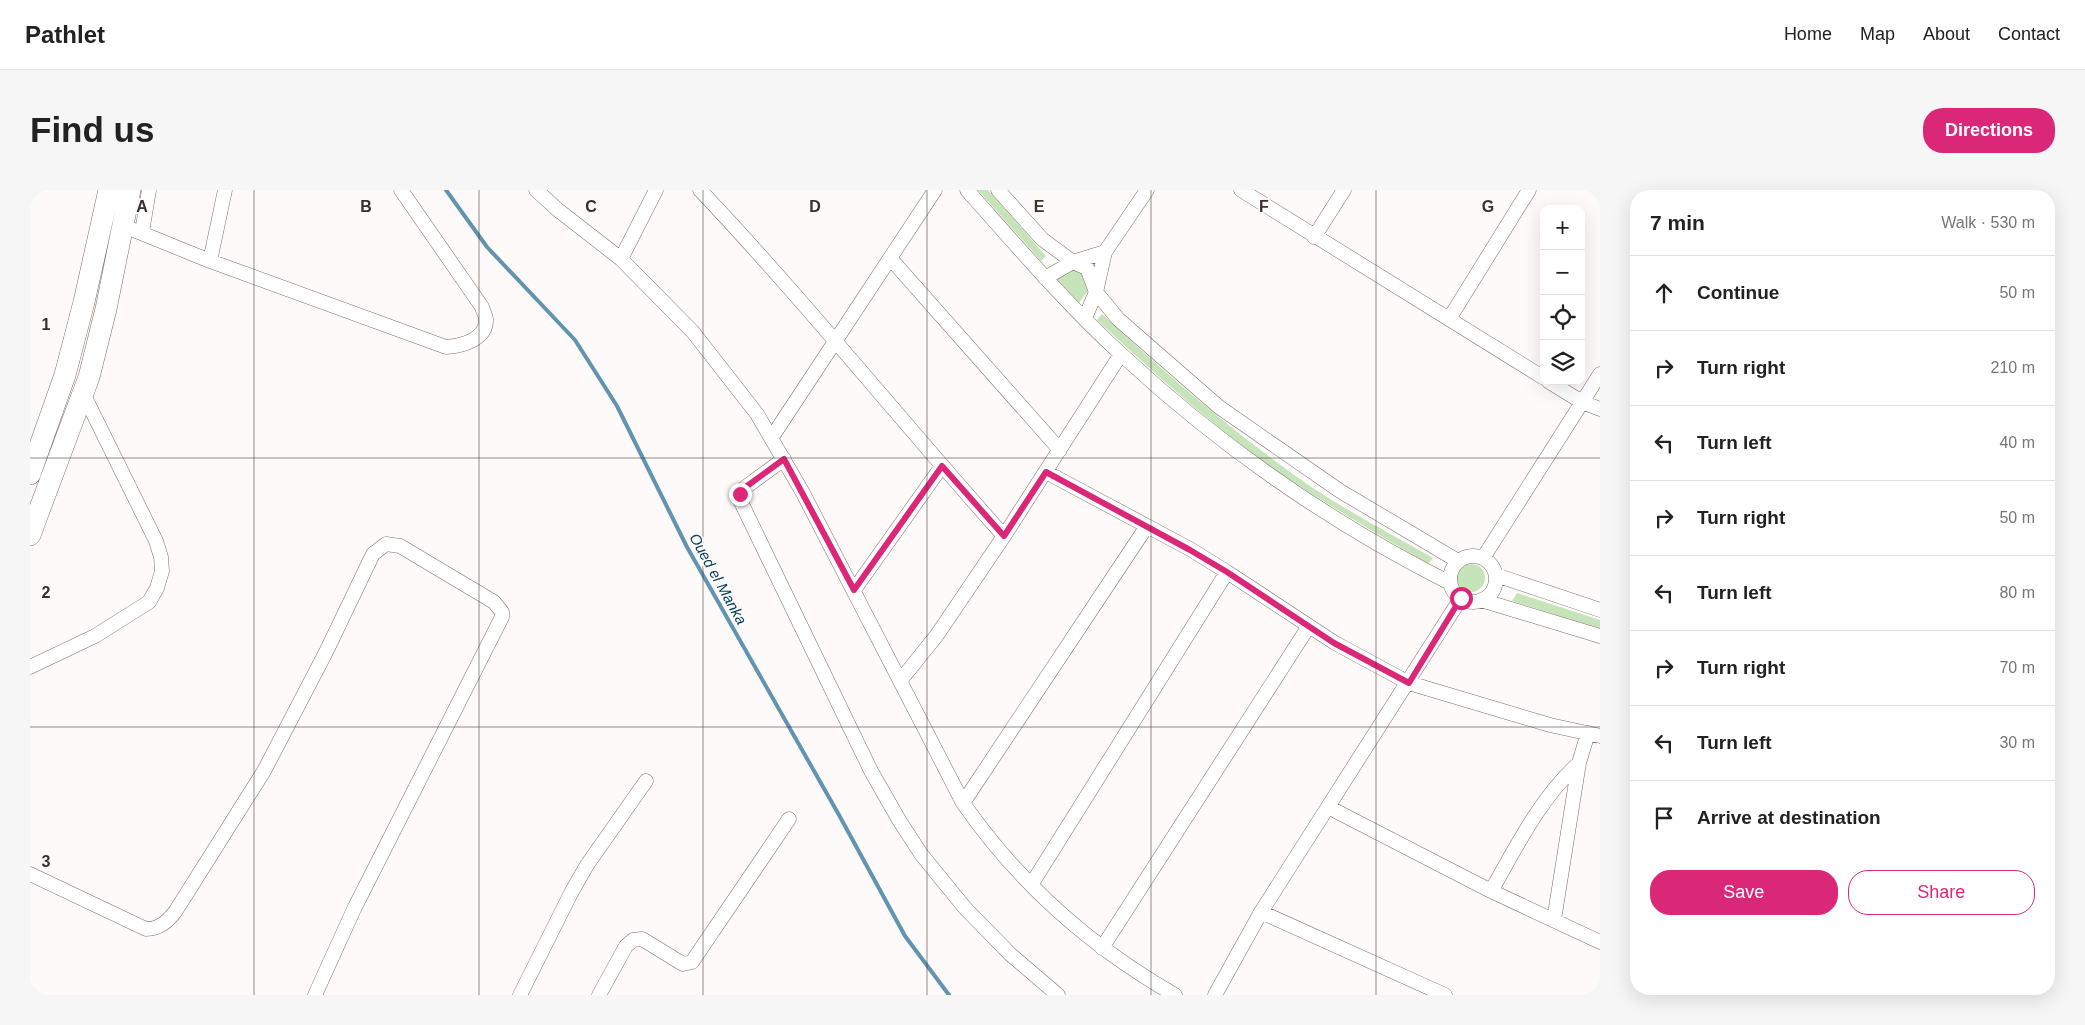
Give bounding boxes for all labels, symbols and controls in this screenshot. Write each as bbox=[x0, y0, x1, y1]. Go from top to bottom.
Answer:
text: Pathlet bbox=[25, 21, 105, 48]
text: Home bbox=[1784, 24, 1832, 44]
text: Map bbox=[1860, 24, 1895, 44]
text: About bbox=[1923, 24, 1970, 44]
text: Contact bbox=[1998, 24, 2060, 44]
button: Directions bbox=[1923, 108, 2055, 153]
text: Find us bbox=[30, 110, 154, 149]
text: A bbox=[136, 198, 148, 215]
text: B bbox=[360, 198, 372, 215]
text: C bbox=[585, 198, 597, 215]
text: D bbox=[809, 198, 821, 215]
text: E bbox=[1034, 198, 1045, 215]
text: F bbox=[1259, 198, 1269, 215]
text: G bbox=[1482, 198, 1494, 215]
map controls bbox=[1540, 205, 1585, 385]
button: + bbox=[1540, 205, 1585, 250]
text: 7 min bbox=[1650, 211, 1705, 234]
text: Walk · 530 m bbox=[1941, 214, 2035, 231]
button: − bbox=[1540, 250, 1585, 295]
icon: ahead bbox=[1650, 279, 1678, 307]
text: Continue bbox=[1697, 282, 1779, 303]
text: 50 m bbox=[1999, 284, 2035, 301]
button: locate bbox=[1540, 295, 1585, 340]
text: 1 bbox=[42, 316, 51, 333]
button: layers bbox=[1540, 340, 1585, 385]
icon: right bbox=[1650, 354, 1678, 382]
text: Turn right bbox=[1697, 357, 1785, 378]
text: 210 m bbox=[1991, 359, 2035, 376]
icon: left bbox=[1650, 429, 1678, 457]
text: Turn left bbox=[1697, 432, 1772, 453]
text: 40 m bbox=[1999, 434, 2035, 451]
route end bbox=[729, 483, 752, 506]
icon: right bbox=[1650, 504, 1678, 532]
text: Turn right bbox=[1697, 507, 1785, 528]
text: 50 m bbox=[1999, 509, 2035, 526]
water label: Oued el Manka bbox=[686, 530, 751, 627]
icon: left bbox=[1650, 579, 1678, 607]
text: Turn left bbox=[1697, 582, 1772, 603]
text: 2 bbox=[42, 584, 51, 601]
text: 80 m bbox=[1999, 584, 2035, 601]
route start bbox=[1450, 587, 1473, 610]
icon: right bbox=[1650, 654, 1678, 682]
text: Turn right bbox=[1697, 657, 1785, 678]
text: 70 m bbox=[1999, 659, 2035, 676]
icon: left bbox=[1650, 729, 1678, 757]
text: Turn left bbox=[1697, 732, 1772, 753]
text: 30 m bbox=[1999, 734, 2035, 751]
icon: arrive bbox=[1650, 804, 1678, 832]
text: Arrive at destination bbox=[1697, 807, 1881, 828]
text: 3 bbox=[42, 853, 51, 870]
button: Save bbox=[1650, 870, 1838, 915]
button: Share bbox=[1848, 870, 2035, 915]

